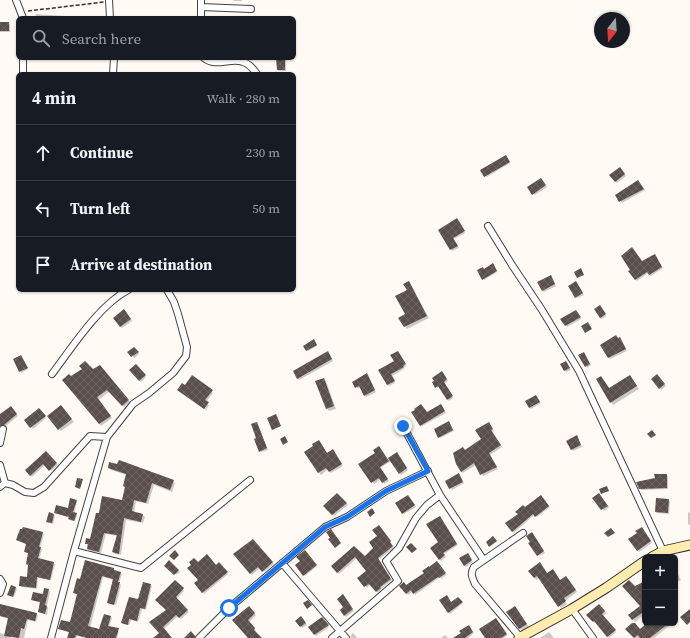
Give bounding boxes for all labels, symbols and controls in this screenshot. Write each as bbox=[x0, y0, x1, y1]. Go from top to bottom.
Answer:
north arrow bbox=[594, 12, 630, 48]
search box bbox=[16, 16, 296, 60]
icon: search bbox=[30, 27, 52, 49]
text: Search here bbox=[62, 28, 141, 49]
text: 4 min bbox=[32, 86, 76, 110]
text: Walk · 280 m bbox=[207, 90, 280, 107]
icon: ahead bbox=[32, 142, 54, 164]
text: Continue bbox=[70, 142, 133, 163]
text: 230 m bbox=[246, 144, 280, 161]
icon: left bbox=[32, 198, 54, 220]
text: Turn left bbox=[70, 198, 130, 219]
text: 50 m bbox=[252, 200, 280, 217]
icon: arrive bbox=[32, 254, 54, 276]
text: Arrive at destination bbox=[70, 254, 212, 275]
route end bbox=[394, 417, 412, 435]
map controls bbox=[642, 554, 678, 626]
button: + bbox=[642, 554, 678, 590]
button: − bbox=[642, 590, 678, 626]
route start bbox=[220, 599, 238, 617]

